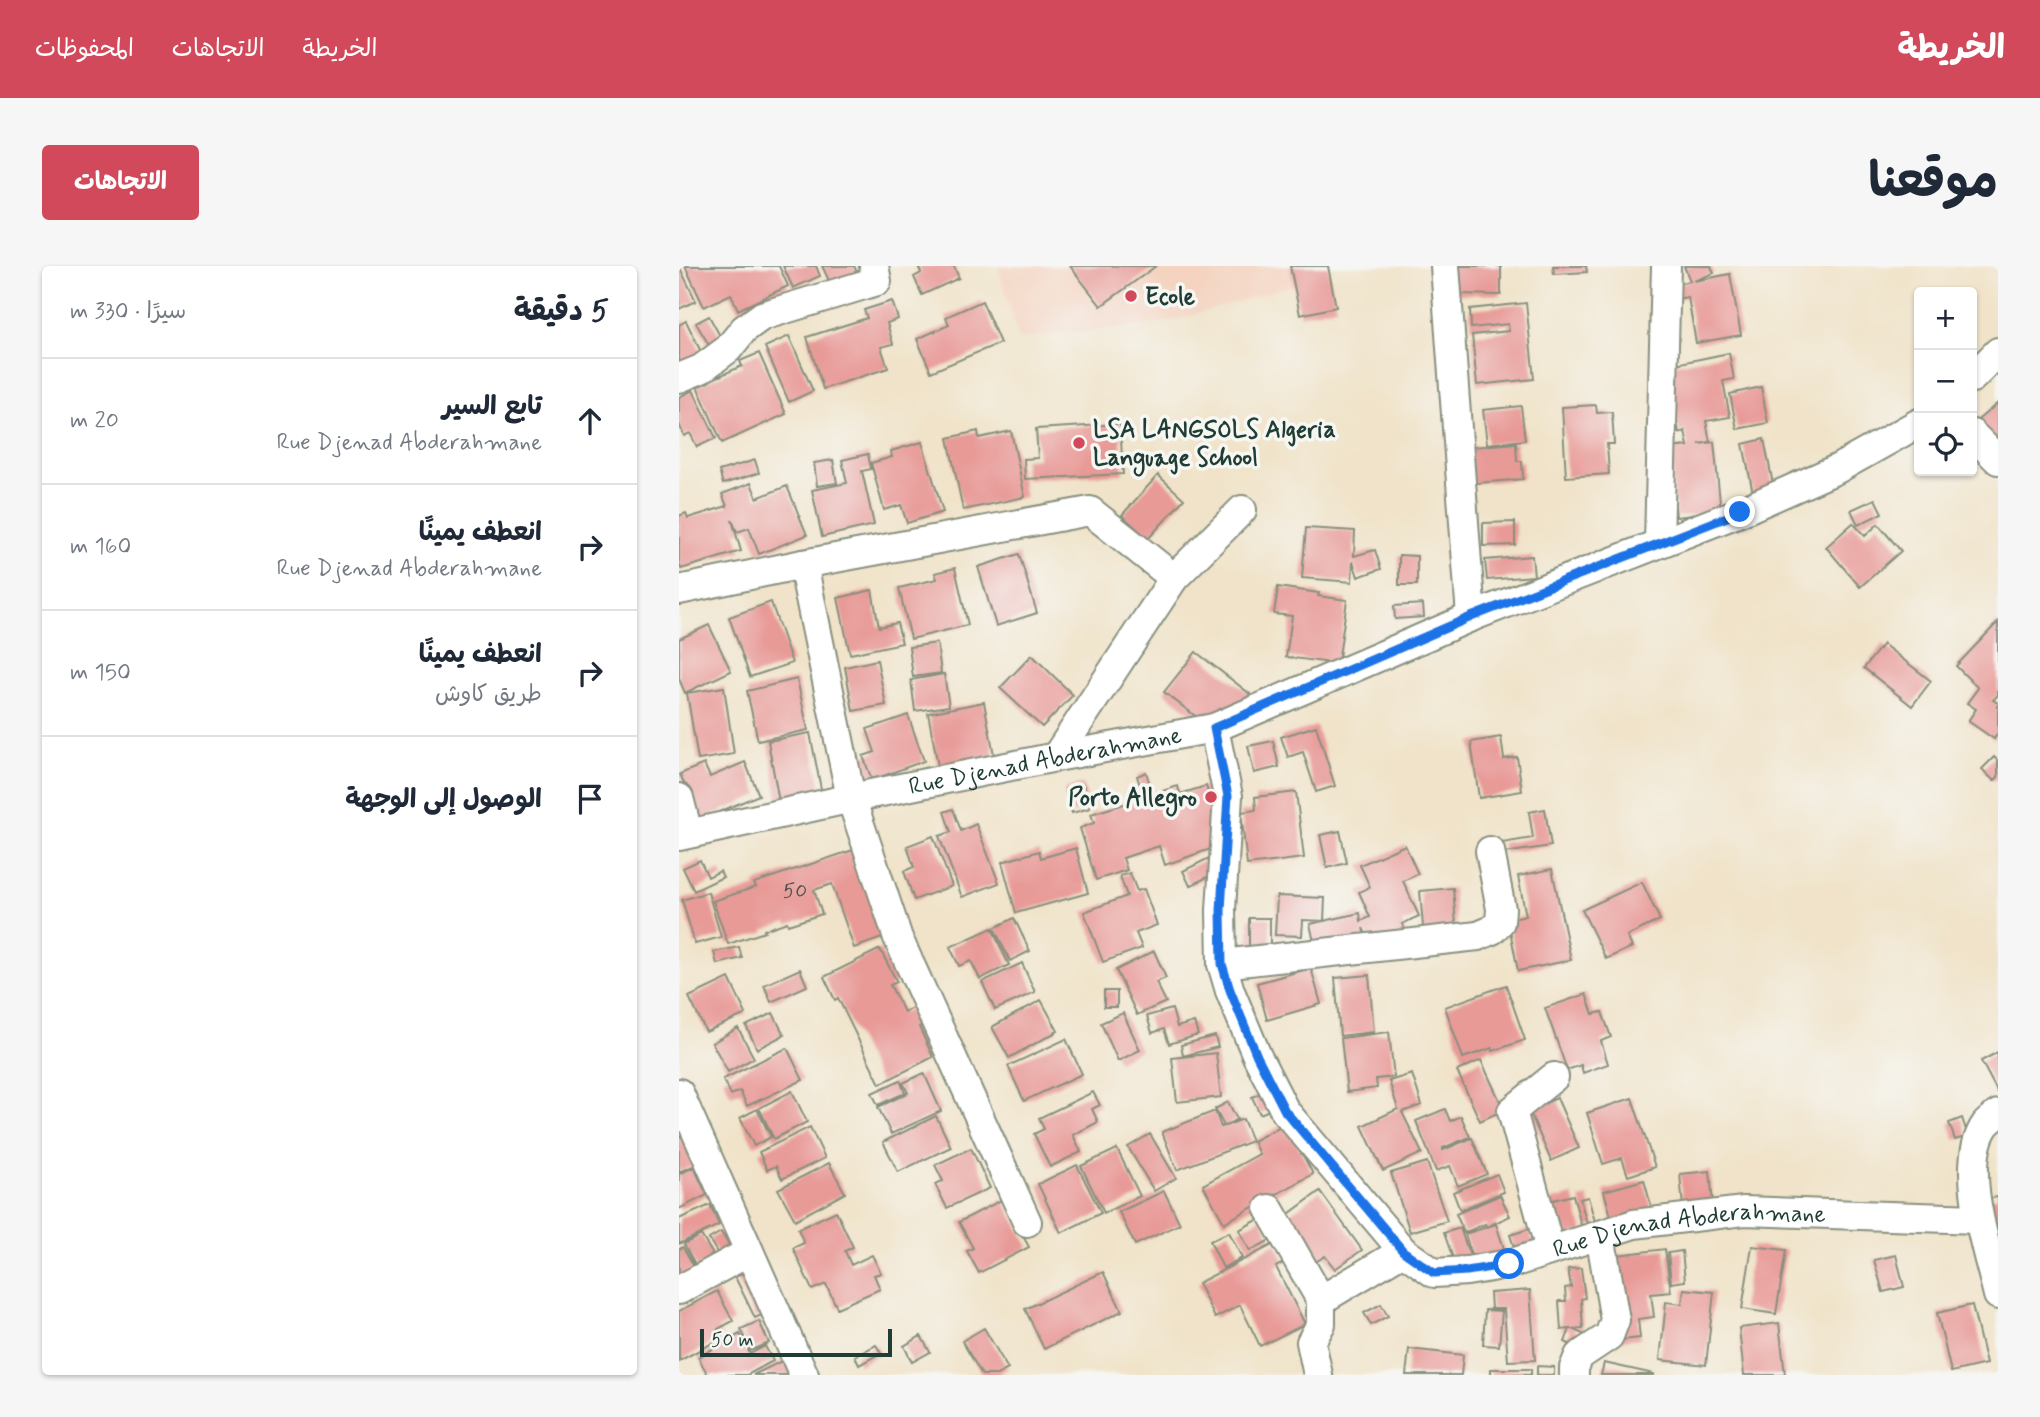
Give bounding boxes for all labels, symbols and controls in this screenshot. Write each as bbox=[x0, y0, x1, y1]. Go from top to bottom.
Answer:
text: الخريطة bbox=[1898, 27, 2005, 71]
text: المحفوظات bbox=[35, 34, 134, 65]
text: الاتجاهات bbox=[172, 34, 265, 65]
text: الخريطة bbox=[303, 34, 377, 65]
button: الاتجاهات bbox=[42, 145, 199, 220]
text: موقعنا bbox=[1868, 150, 1998, 215]
place label: Ecole bbox=[1145, 282, 1196, 313]
map controls bbox=[1914, 287, 1977, 476]
button: + bbox=[1914, 287, 1977, 350]
marker: Ecole bbox=[1123, 288, 1139, 304]
text: 5 دقيقة bbox=[514, 292, 609, 331]
text: سيرًا · 330 m bbox=[70, 297, 186, 327]
button: − bbox=[1914, 350, 1977, 413]
text: تابع السير bbox=[442, 390, 542, 424]
icon: ahead bbox=[571, 402, 609, 440]
text: 20 m bbox=[70, 406, 119, 436]
button: locate bbox=[1914, 413, 1977, 476]
place label: LSA LANGSOLS Algeria Language School bbox=[1093, 415, 1336, 477]
text: Rue Djenad Abderahmane bbox=[276, 428, 542, 458]
marker: LSA LANGSOLS Algeria Language School bbox=[1071, 435, 1087, 451]
route end bbox=[1724, 496, 1755, 527]
text: انعطف يمينًا bbox=[419, 516, 542, 550]
icon: right bbox=[571, 528, 609, 566]
text: 160 m bbox=[70, 532, 131, 562]
text: Rue Djenad Abderahmane bbox=[276, 554, 542, 584]
text: انعطف يمينًا bbox=[419, 638, 542, 672]
icon: right bbox=[571, 654, 609, 692]
text: 150 m bbox=[70, 658, 131, 688]
text: طريق كاوش bbox=[435, 680, 542, 710]
street label: Rue Djenad Abderahmane bbox=[906, 720, 1184, 803]
icon: arrive bbox=[571, 780, 609, 818]
text: الوصول إلى الوجهة bbox=[345, 783, 542, 817]
place label: Porto Allegro bbox=[1068, 783, 1197, 817]
marker: Porto Allegro bbox=[1203, 789, 1219, 805]
house number: 50 bbox=[783, 877, 807, 905]
street label: Rue Djenad Abderahmane bbox=[1549, 1197, 1826, 1266]
route start bbox=[1493, 1248, 1524, 1279]
scale bar bbox=[700, 1326, 893, 1358]
text: 50 m bbox=[711, 1328, 754, 1353]

